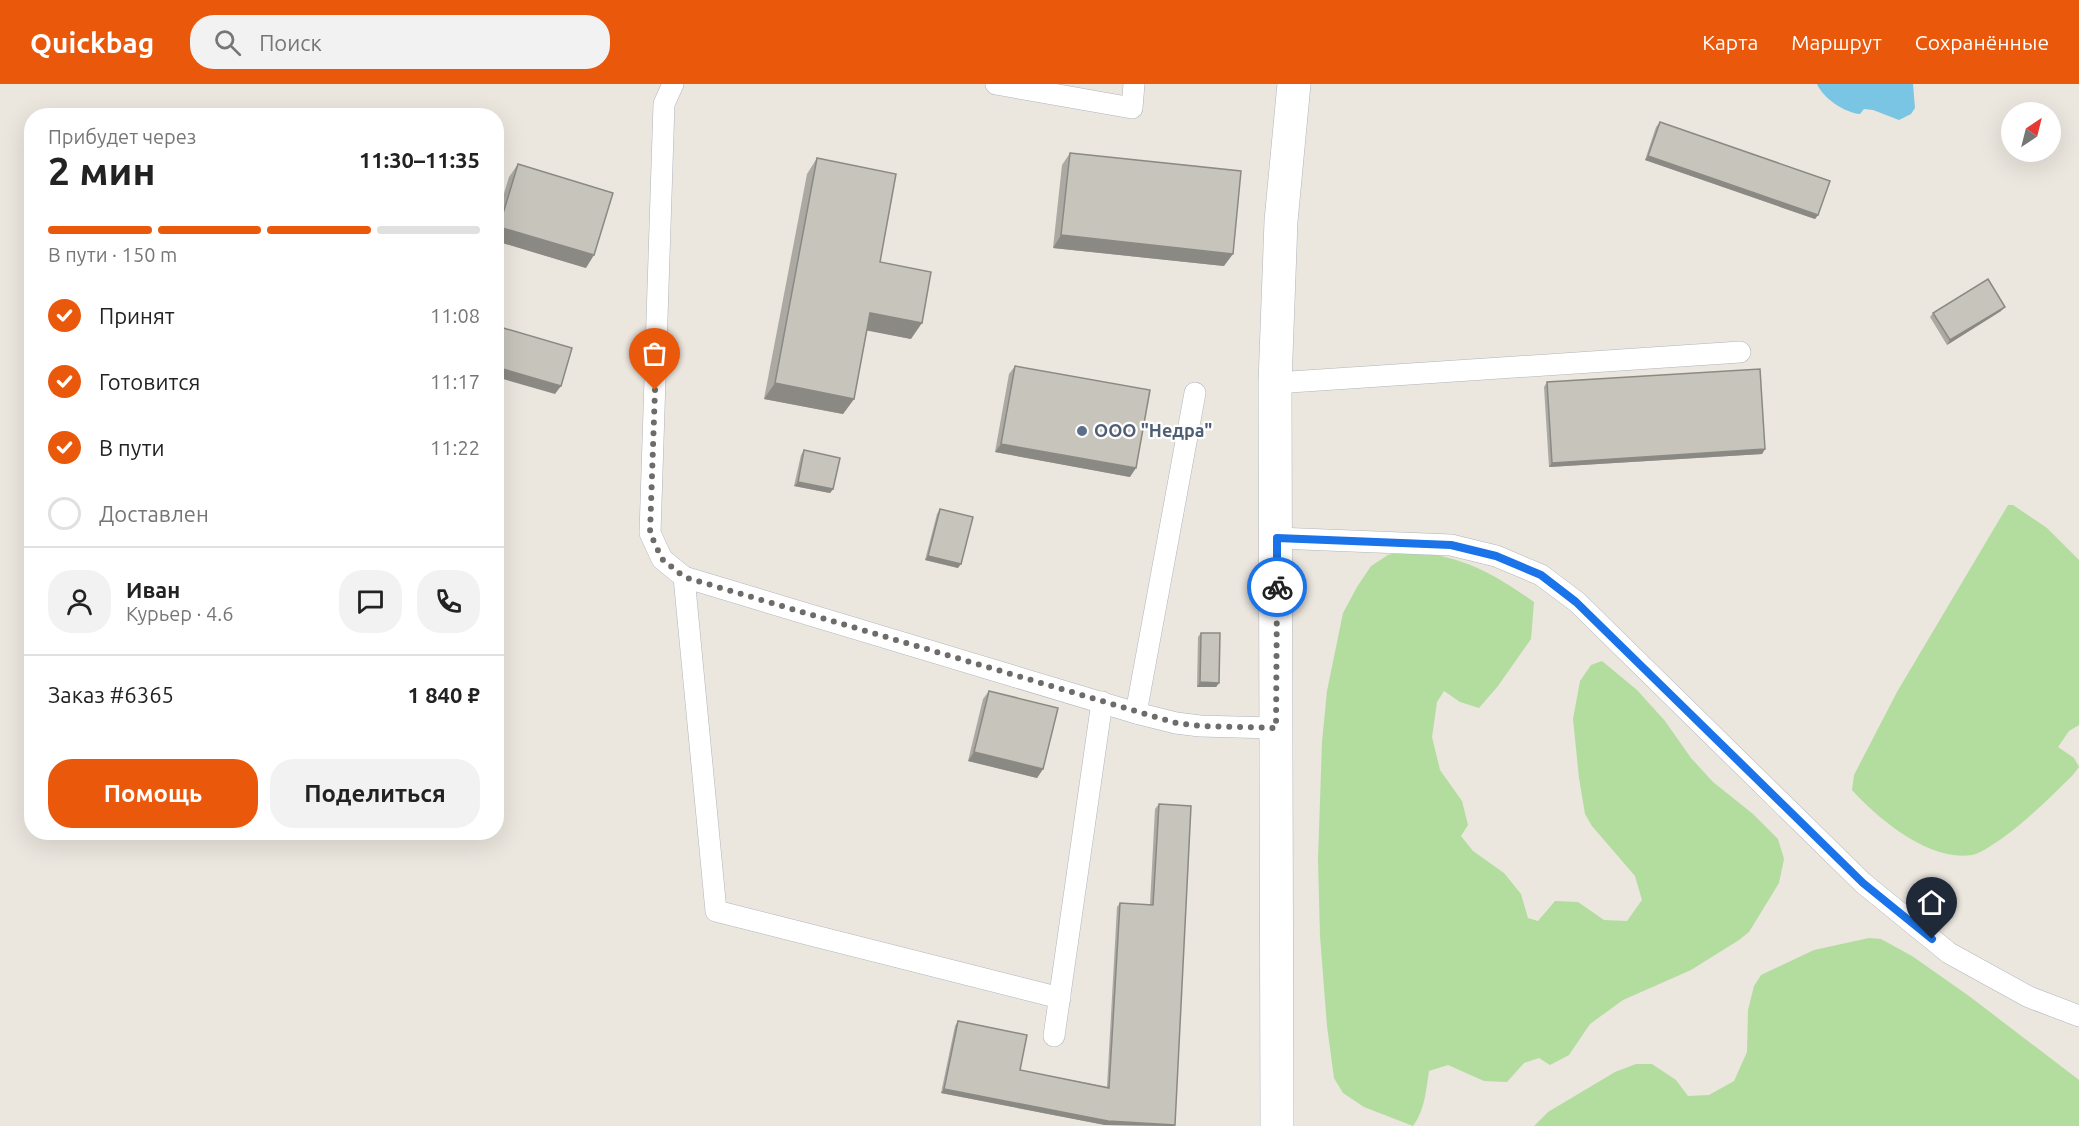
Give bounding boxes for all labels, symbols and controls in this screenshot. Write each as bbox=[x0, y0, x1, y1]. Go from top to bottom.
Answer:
search box bbox=[190, 15, 610, 69]
icon: search bbox=[211, 26, 244, 59]
text: Quickbag bbox=[30, 27, 154, 58]
text: Поиск bbox=[259, 30, 322, 55]
text: Карта bbox=[1702, 30, 1758, 54]
text: Маршрут bbox=[1791, 30, 1882, 54]
text: Сохранённые bbox=[1915, 30, 2049, 54]
north arrow bbox=[2001, 102, 2061, 162]
map controls bbox=[2001, 102, 2061, 162]
text: Прибудет через bbox=[48, 125, 196, 148]
text: 11:30–11:35 bbox=[359, 147, 480, 172]
text: 2 мин bbox=[48, 149, 156, 192]
text: В пути · 150 m bbox=[48, 243, 177, 266]
icon: check bbox=[48, 299, 81, 332]
text: Принят bbox=[99, 303, 175, 328]
text: 11:08 bbox=[430, 304, 480, 327]
pin bbox=[629, 328, 680, 390]
icon: bag bbox=[638, 337, 671, 370]
icon: check bbox=[48, 365, 81, 398]
text: Готовится bbox=[99, 369, 200, 394]
text: 11:17 bbox=[430, 370, 480, 393]
place label: ООО "Недра" bbox=[1094, 420, 1212, 440]
marker: ООО "Недра" bbox=[1075, 424, 1089, 438]
icon: check bbox=[48, 431, 81, 464]
text: В пути bbox=[99, 435, 165, 460]
text: 11:22 bbox=[430, 436, 480, 459]
text: Доставлен bbox=[99, 501, 209, 526]
courier bbox=[1247, 557, 1307, 617]
button: person bbox=[48, 570, 111, 633]
button: chat bbox=[339, 570, 402, 633]
button: phone bbox=[417, 570, 480, 633]
icon: bike bbox=[1261, 571, 1294, 604]
text: Иван bbox=[126, 577, 180, 602]
text: Курьер · 4.6 bbox=[126, 602, 233, 625]
text: Заказ #6365 bbox=[48, 682, 174, 707]
text: 1 840 ₽ bbox=[408, 682, 480, 707]
button: Помощь bbox=[48, 759, 258, 828]
button: Поделиться bbox=[270, 759, 480, 828]
pin bbox=[1906, 877, 1957, 939]
icon: home bbox=[1915, 886, 1948, 919]

